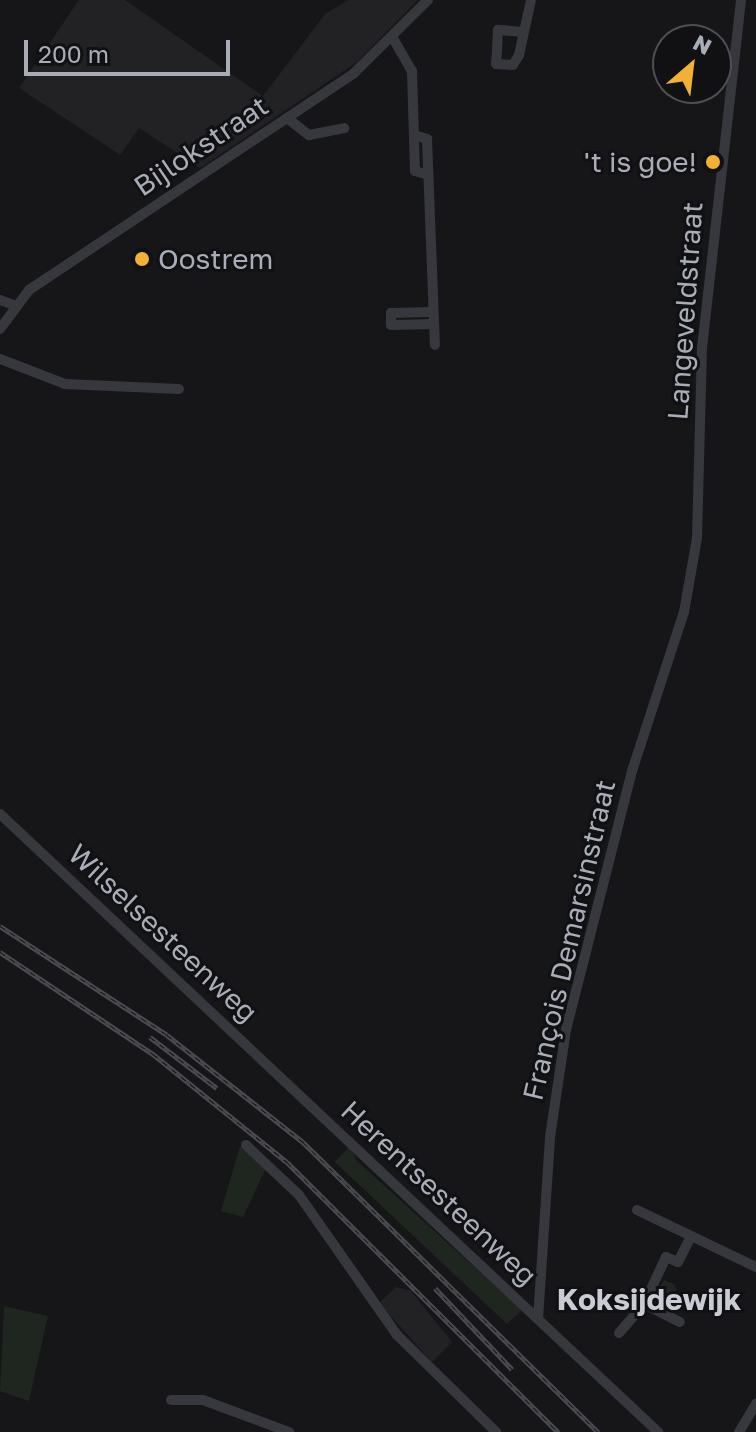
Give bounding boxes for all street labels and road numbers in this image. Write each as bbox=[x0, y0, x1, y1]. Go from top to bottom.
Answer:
street label: Bijlokstraat bbox=[128, 89, 274, 203]
street label: Langeveldstraat bbox=[661, 201, 709, 421]
street label: François Demarsinstraat bbox=[516, 776, 622, 1104]
street label: Wilselsesteenweg bbox=[62, 837, 264, 1029]
street label: Herentsesteenweg bbox=[334, 1094, 544, 1292]

